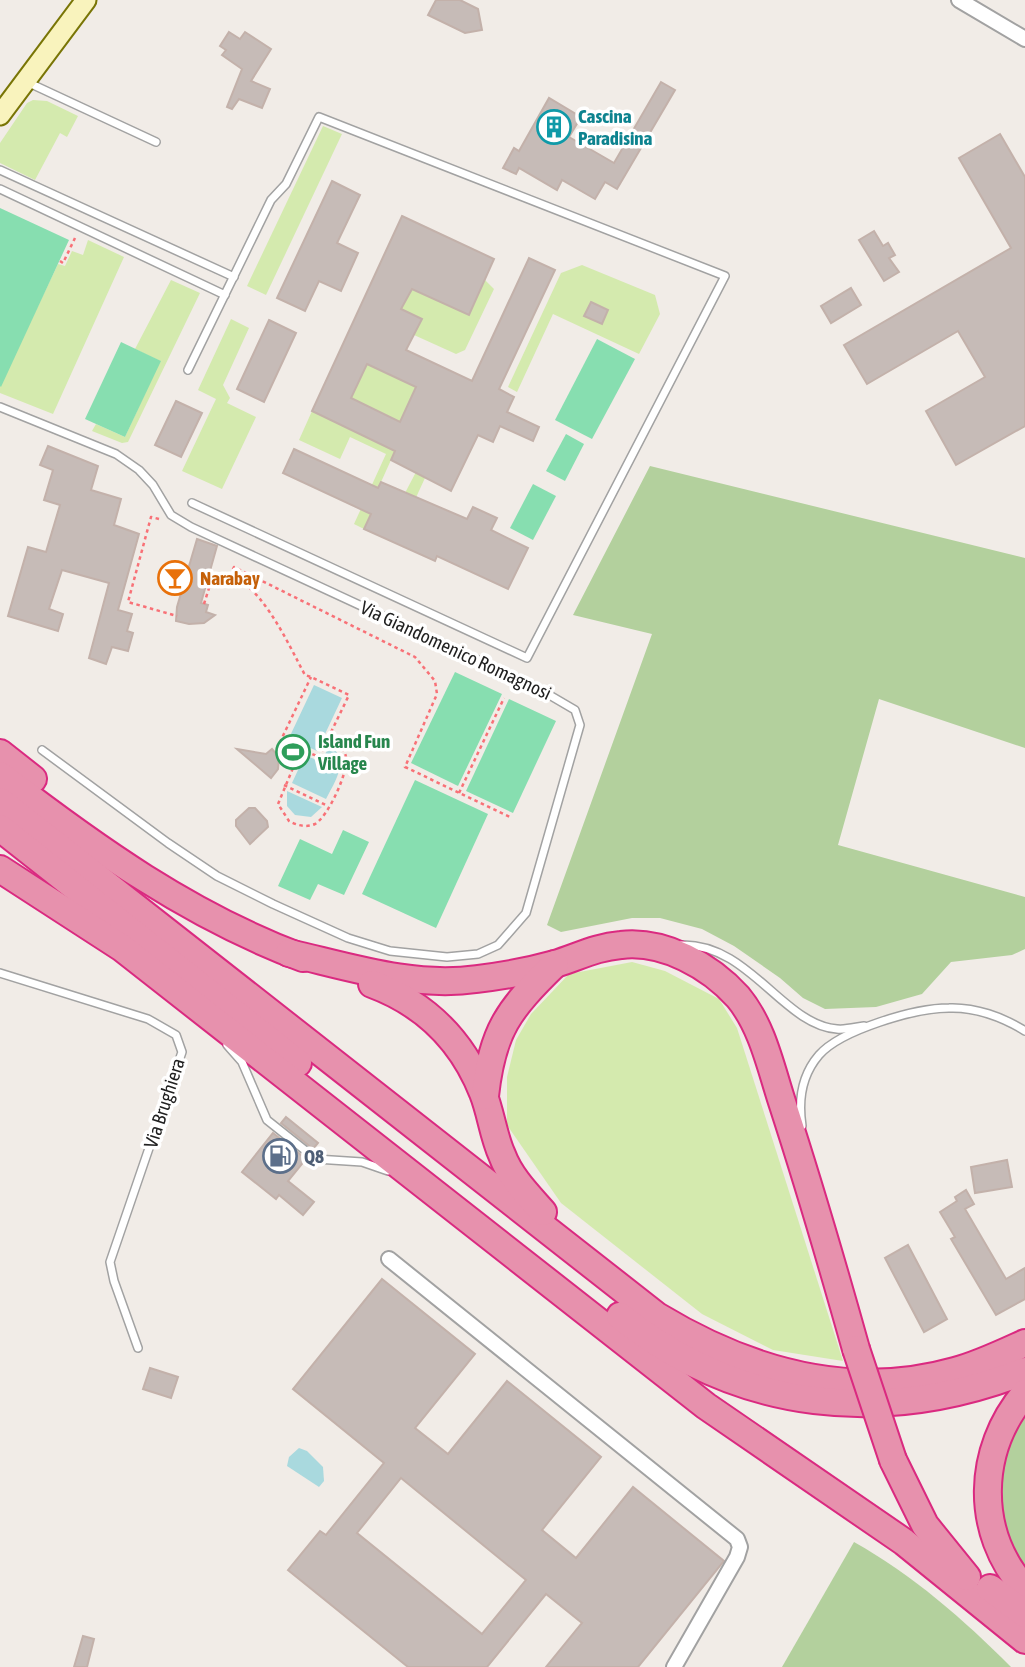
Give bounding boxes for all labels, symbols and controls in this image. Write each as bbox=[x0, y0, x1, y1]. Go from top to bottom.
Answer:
place label: Cascina Paradisina bbox=[578, 105, 652, 149]
building icon: Cascina Paradisina bbox=[535, 108, 573, 146]
bar icon: Narabay bbox=[156, 559, 194, 597]
place label: Narabay bbox=[200, 567, 260, 589]
street label: Via Giandomenico Romagnosi bbox=[357, 596, 555, 704]
place label: Island Fun Village bbox=[317, 730, 390, 774]
sports icon: Island Fun Village bbox=[274, 733, 312, 771]
street label: Via Brughiera bbox=[139, 1055, 189, 1151]
fuel station icon: Q8 bbox=[261, 1137, 299, 1175]
place label: Q8 bbox=[304, 1145, 324, 1167]

